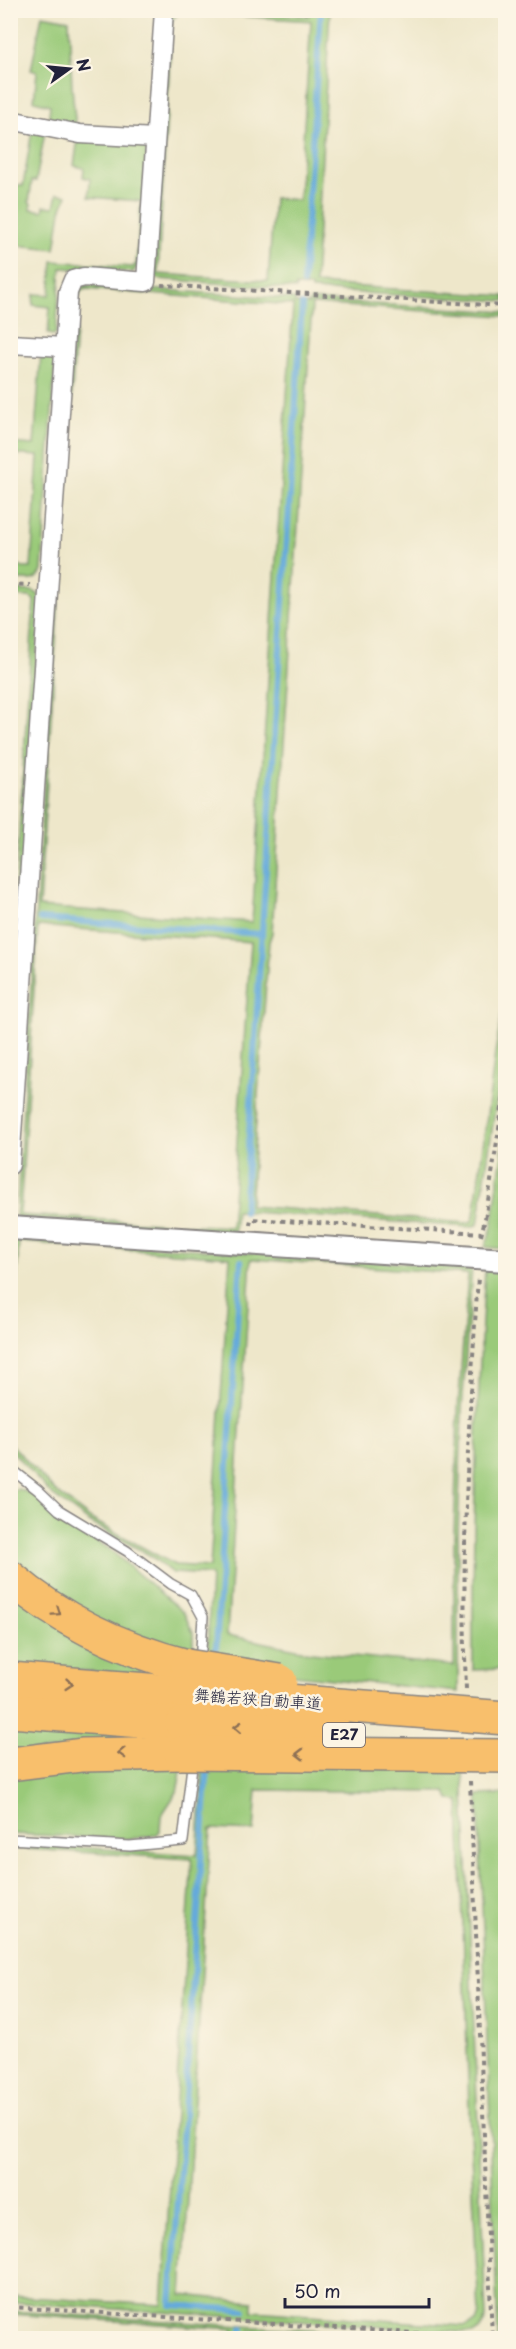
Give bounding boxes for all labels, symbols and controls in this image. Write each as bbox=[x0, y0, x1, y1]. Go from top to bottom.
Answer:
north arrow bbox=[39, 39, 99, 99]
text: N bbox=[71, 56, 98, 74]
one-way arrow bbox=[51, 1605, 62, 1616]
one-way arrow bbox=[64, 1677, 73, 1690]
street label: 舞鶴若狭自動車道 bbox=[193, 1682, 323, 1714]
one-way arrow bbox=[233, 1720, 242, 1733]
road number: E27 bbox=[323, 1723, 365, 1747]
one-way arrow bbox=[118, 1747, 127, 1760]
one-way arrow bbox=[296, 1748, 305, 1760]
scale bar bbox=[285, 2271, 429, 2309]
text: 50 m bbox=[294, 2277, 341, 2304]

